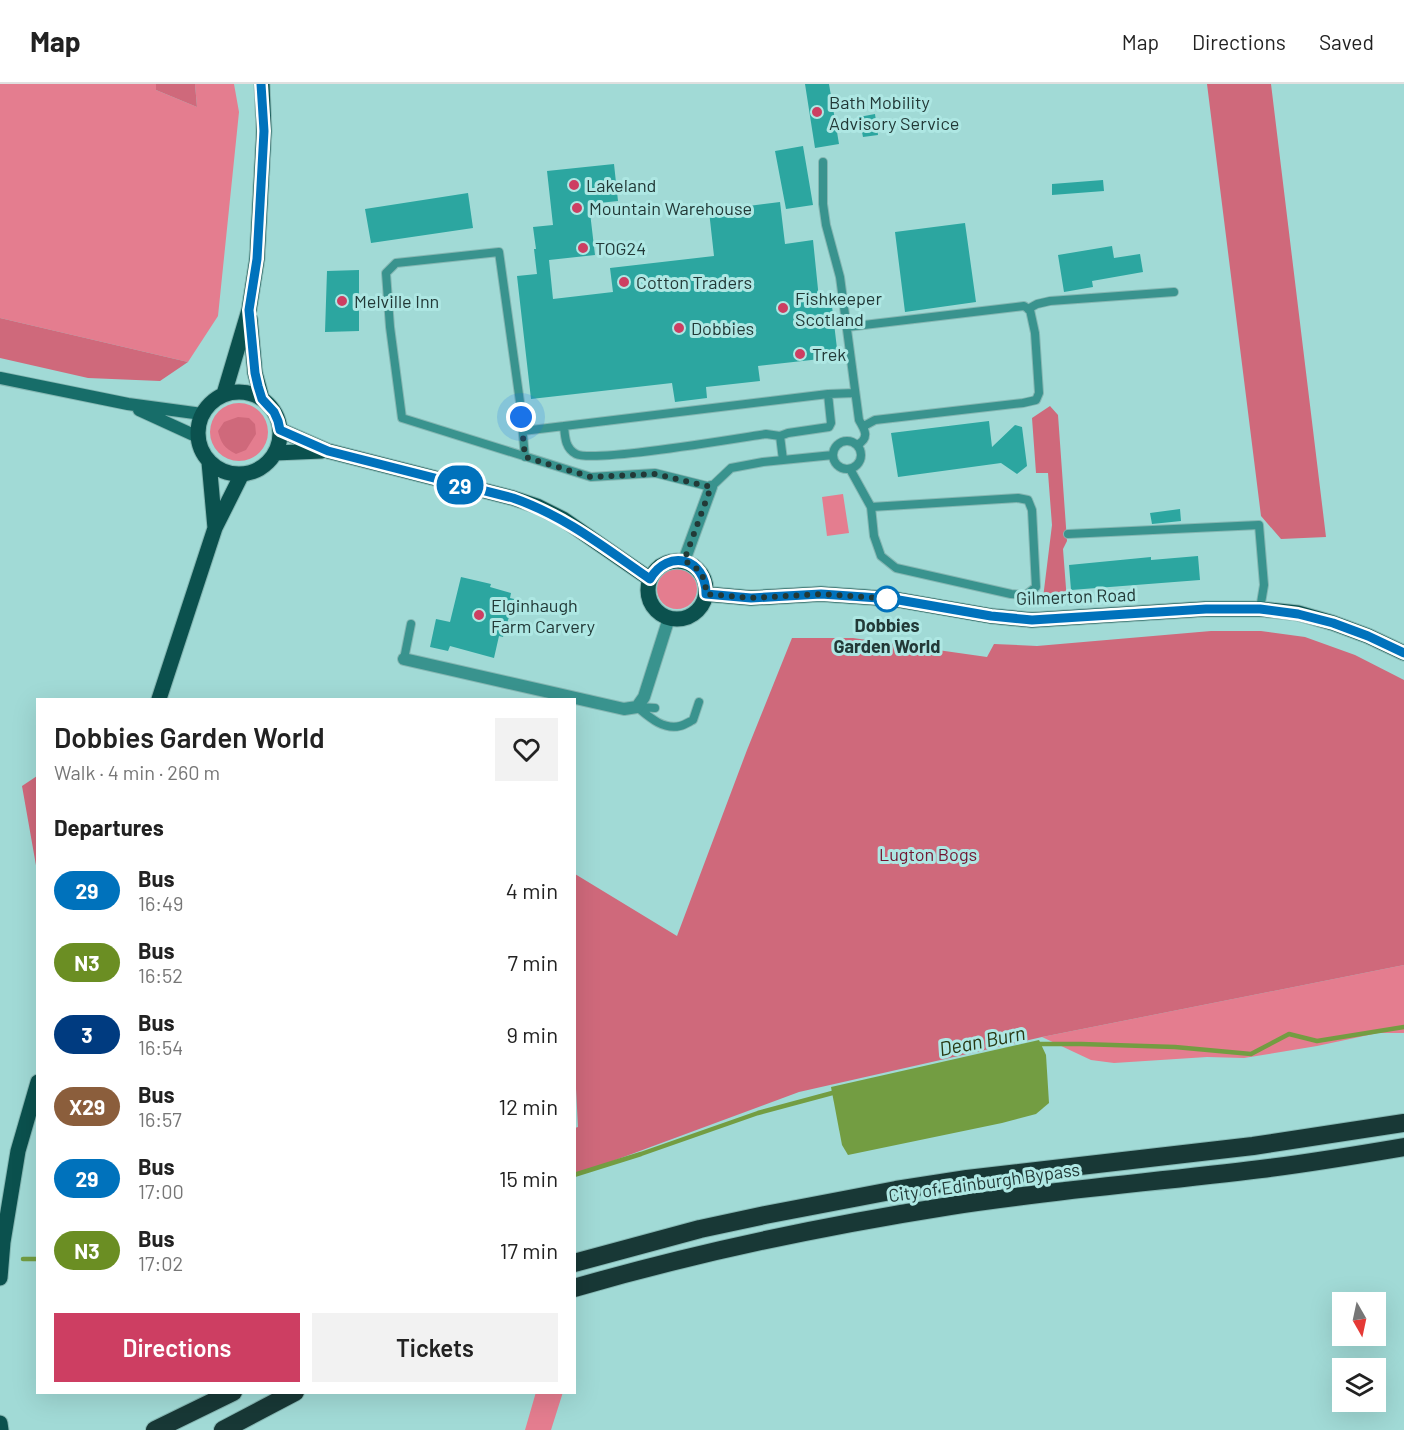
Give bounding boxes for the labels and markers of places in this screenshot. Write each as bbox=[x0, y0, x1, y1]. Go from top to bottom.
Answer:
place label: Bath Mobility Advisory Service bbox=[829, 91, 959, 134]
marker: Bath Mobility Advisory Service bbox=[810, 105, 824, 119]
place label: Lakeland bbox=[586, 174, 656, 196]
marker: Lakeland bbox=[567, 178, 581, 192]
place label: Mountain Warehouse bbox=[589, 197, 752, 219]
marker: Mountain Warehouse bbox=[570, 201, 584, 215]
place label: TOG24 bbox=[595, 237, 646, 259]
marker: TOG24 bbox=[576, 241, 590, 255]
place label: Cotton Traders bbox=[636, 271, 752, 293]
marker: Cotton Traders bbox=[617, 275, 631, 289]
place label: Fishkeeper Scotland bbox=[795, 287, 882, 330]
place label: Melville Inn bbox=[354, 290, 439, 312]
marker: Melville Inn bbox=[335, 294, 349, 308]
marker: Fishkeeper Scotland bbox=[776, 301, 790, 315]
place label: Dobbies bbox=[691, 317, 754, 339]
marker: Dobbies bbox=[672, 321, 686, 335]
place label: Trek bbox=[812, 343, 846, 365]
marker: Trek bbox=[793, 347, 807, 361]
marker: Dobbies Garden World bbox=[874, 586, 900, 612]
place label: Elginhaugh Farm Carvery bbox=[491, 594, 595, 637]
marker: Elginhaugh Farm Carvery bbox=[472, 608, 486, 622]
place label: Dobbies Garden World bbox=[834, 614, 940, 657]

